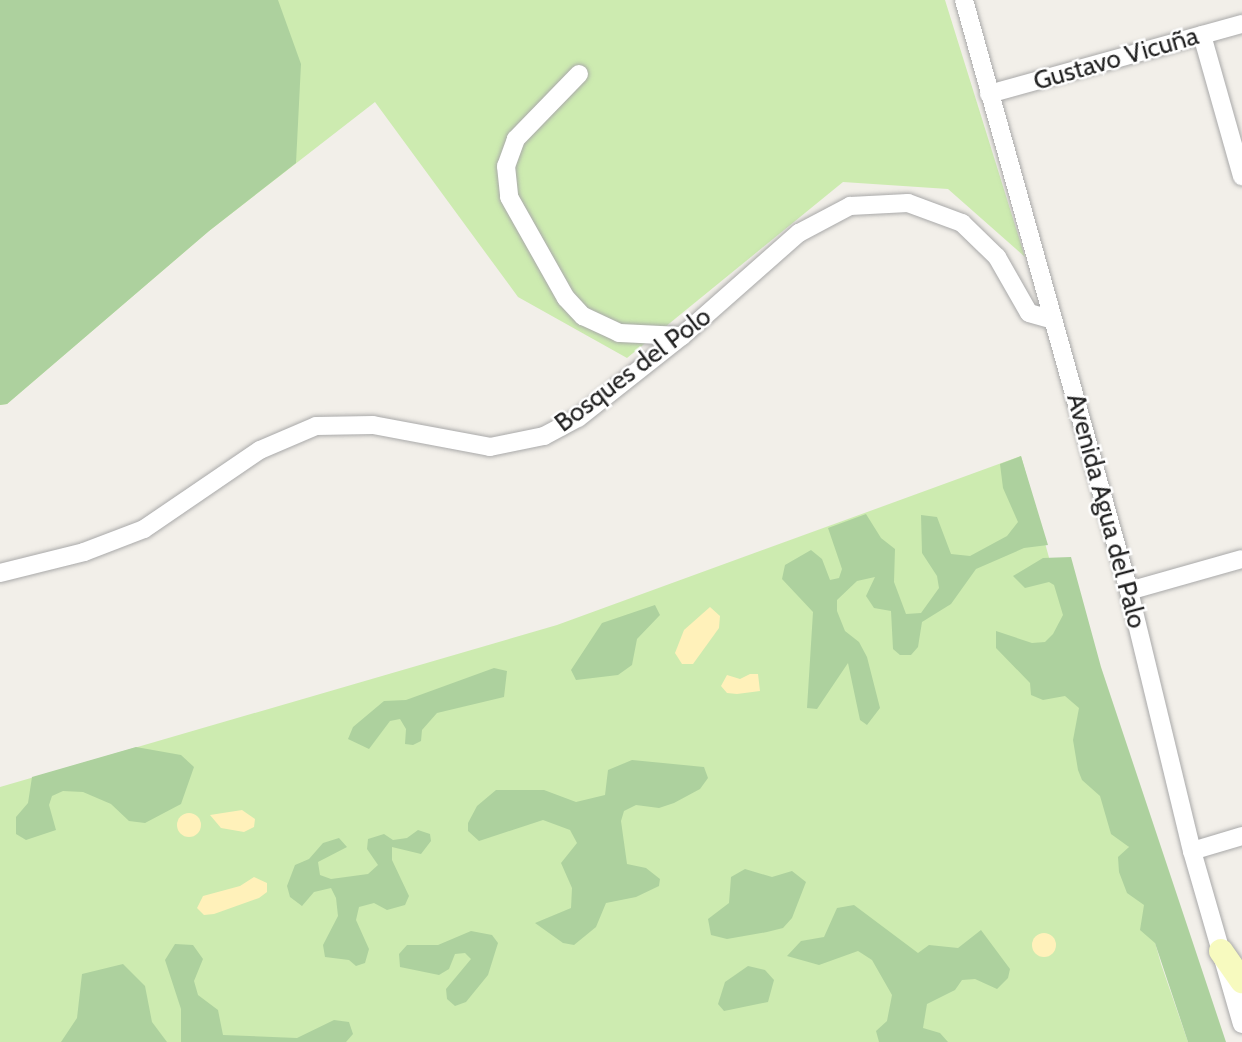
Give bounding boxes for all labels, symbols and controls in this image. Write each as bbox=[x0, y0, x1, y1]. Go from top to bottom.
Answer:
street label: Gustavo Vicuña bbox=[1030, 21, 1202, 97]
street label: Bosques del Polo bbox=[549, 301, 717, 439]
street label: Avenida Agua del Palo bbox=[1060, 390, 1152, 632]

